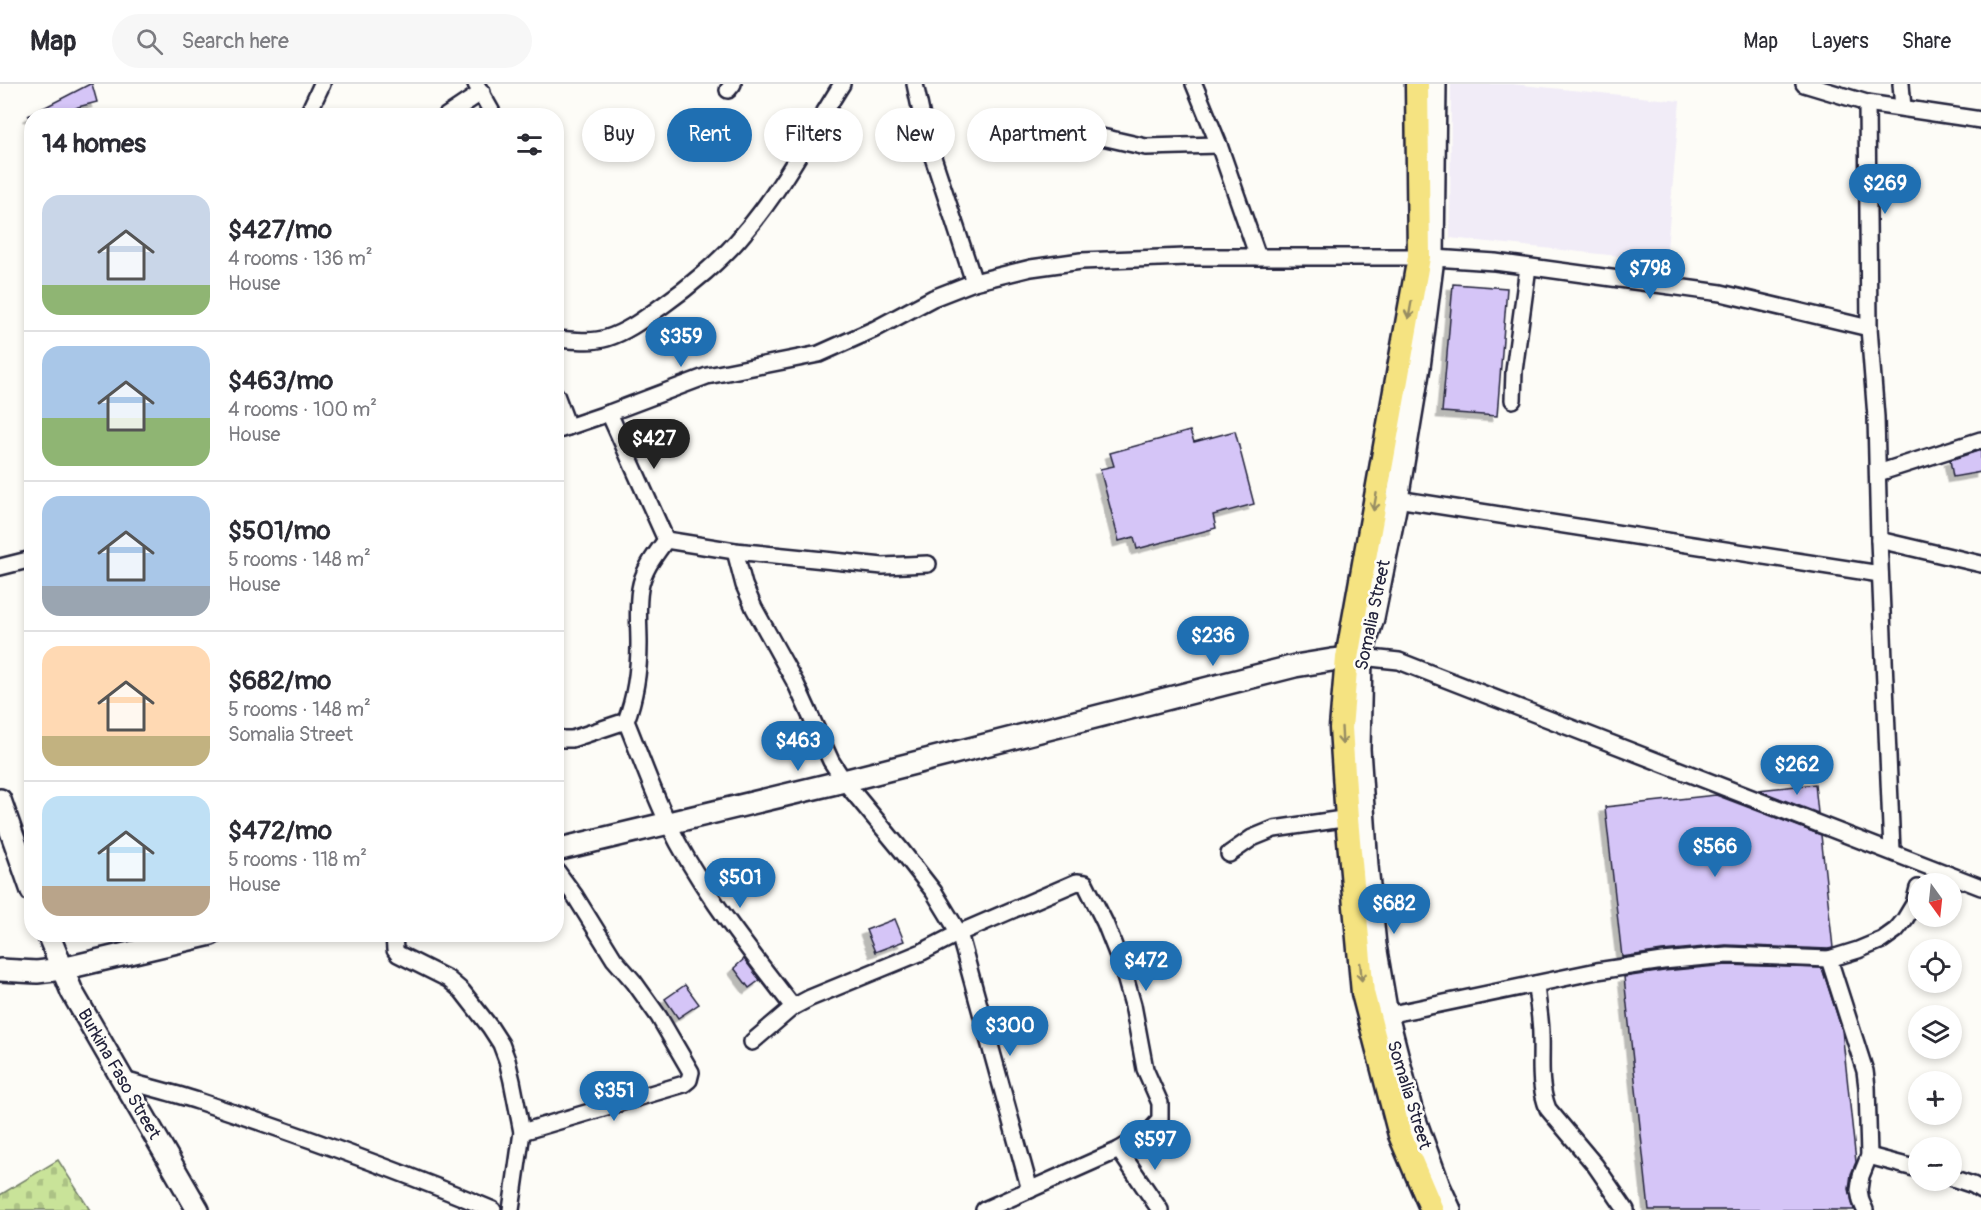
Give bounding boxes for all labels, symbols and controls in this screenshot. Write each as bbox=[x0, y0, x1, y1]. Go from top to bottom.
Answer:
search box bbox=[112, 14, 532, 68]
text: Map bbox=[30, 24, 76, 59]
icon: search bbox=[133, 25, 166, 58]
text: Search here bbox=[181, 27, 289, 55]
text: Map bbox=[1743, 28, 1778, 55]
text: Layers bbox=[1811, 28, 1869, 55]
text: Share bbox=[1902, 28, 1951, 55]
chip: Buy bbox=[582, 108, 655, 162]
chip: Rent bbox=[667, 108, 752, 162]
chip: Filters bbox=[764, 108, 863, 162]
chip: New bbox=[875, 108, 955, 162]
chip: Apartment bbox=[967, 108, 1107, 162]
text: 14 homes bbox=[42, 128, 146, 160]
icon: filters bbox=[513, 128, 546, 161]
pin: $269 bbox=[1849, 164, 1921, 215]
text: $269 bbox=[1863, 171, 1907, 196]
text: $427/mo bbox=[228, 214, 332, 246]
icon: home bbox=[90, 219, 162, 291]
text: 4 rooms · 136 m² bbox=[228, 246, 373, 271]
pin: $798 bbox=[1614, 249, 1686, 300]
text: $798 bbox=[1629, 256, 1671, 281]
text: House bbox=[228, 271, 280, 296]
one-way arrow bbox=[1404, 299, 1415, 319]
pin: $359 bbox=[645, 317, 717, 368]
text: $359 bbox=[659, 324, 703, 349]
text: $463/mo bbox=[228, 365, 333, 397]
icon: home bbox=[90, 370, 162, 442]
text: 4 rooms · 100 m² bbox=[228, 397, 377, 422]
pin: $427 bbox=[618, 419, 690, 470]
text: House bbox=[228, 422, 280, 447]
text: $427 bbox=[632, 426, 676, 451]
one-way arrow bbox=[1369, 491, 1380, 511]
text: $501/mo bbox=[228, 515, 331, 547]
icon: home bbox=[90, 520, 162, 592]
text: 5 rooms · 148 m² bbox=[228, 547, 371, 572]
street label: Somalia Street bbox=[1350, 557, 1396, 672]
text: House bbox=[228, 572, 280, 597]
pin: $236 bbox=[1177, 616, 1249, 667]
text: $236 bbox=[1191, 623, 1235, 648]
text: $682/mo bbox=[228, 665, 331, 697]
icon: home bbox=[90, 670, 162, 742]
text: 5 rooms · 148 m² bbox=[228, 697, 371, 722]
pin: $463 bbox=[762, 721, 834, 772]
text: Somalia Street bbox=[228, 722, 353, 747]
one-way arrow bbox=[1336, 725, 1347, 745]
text: $463 bbox=[775, 728, 821, 753]
pin: $262 bbox=[1761, 745, 1833, 796]
text: $262 bbox=[1775, 752, 1819, 777]
text: $472/mo bbox=[228, 815, 332, 847]
icon: home bbox=[90, 820, 162, 892]
pin: $566 bbox=[1679, 827, 1751, 878]
text: $566 bbox=[1693, 834, 1737, 859]
text: 5 rooms · 118 m² bbox=[228, 847, 367, 872]
pin: $501 bbox=[704, 858, 776, 909]
text: $501 bbox=[718, 865, 762, 890]
text: House bbox=[228, 872, 280, 897]
north arrow bbox=[1908, 873, 1962, 927]
map controls bbox=[1908, 873, 1962, 1191]
pin: $682 bbox=[1358, 884, 1430, 935]
text: $682 bbox=[1372, 891, 1416, 916]
button: locate bbox=[1908, 939, 1962, 993]
pin: $472 bbox=[1110, 941, 1182, 992]
text: $472 bbox=[1124, 948, 1168, 973]
one-way arrow bbox=[1356, 961, 1367, 981]
street label: Burkina Faso Street bbox=[72, 1004, 166, 1144]
button: layers bbox=[1908, 1005, 1962, 1059]
pin: $300 bbox=[974, 1006, 1046, 1057]
text: $300 bbox=[985, 1013, 1035, 1038]
street label: Somalia Street bbox=[1382, 1038, 1437, 1153]
pin: $351 bbox=[578, 1071, 650, 1122]
button: + bbox=[1908, 1071, 1962, 1125]
text: $351 bbox=[594, 1078, 634, 1103]
pin: $597 bbox=[1119, 1120, 1191, 1171]
text: $597 bbox=[1134, 1127, 1176, 1152]
button: − bbox=[1908, 1137, 1962, 1191]

